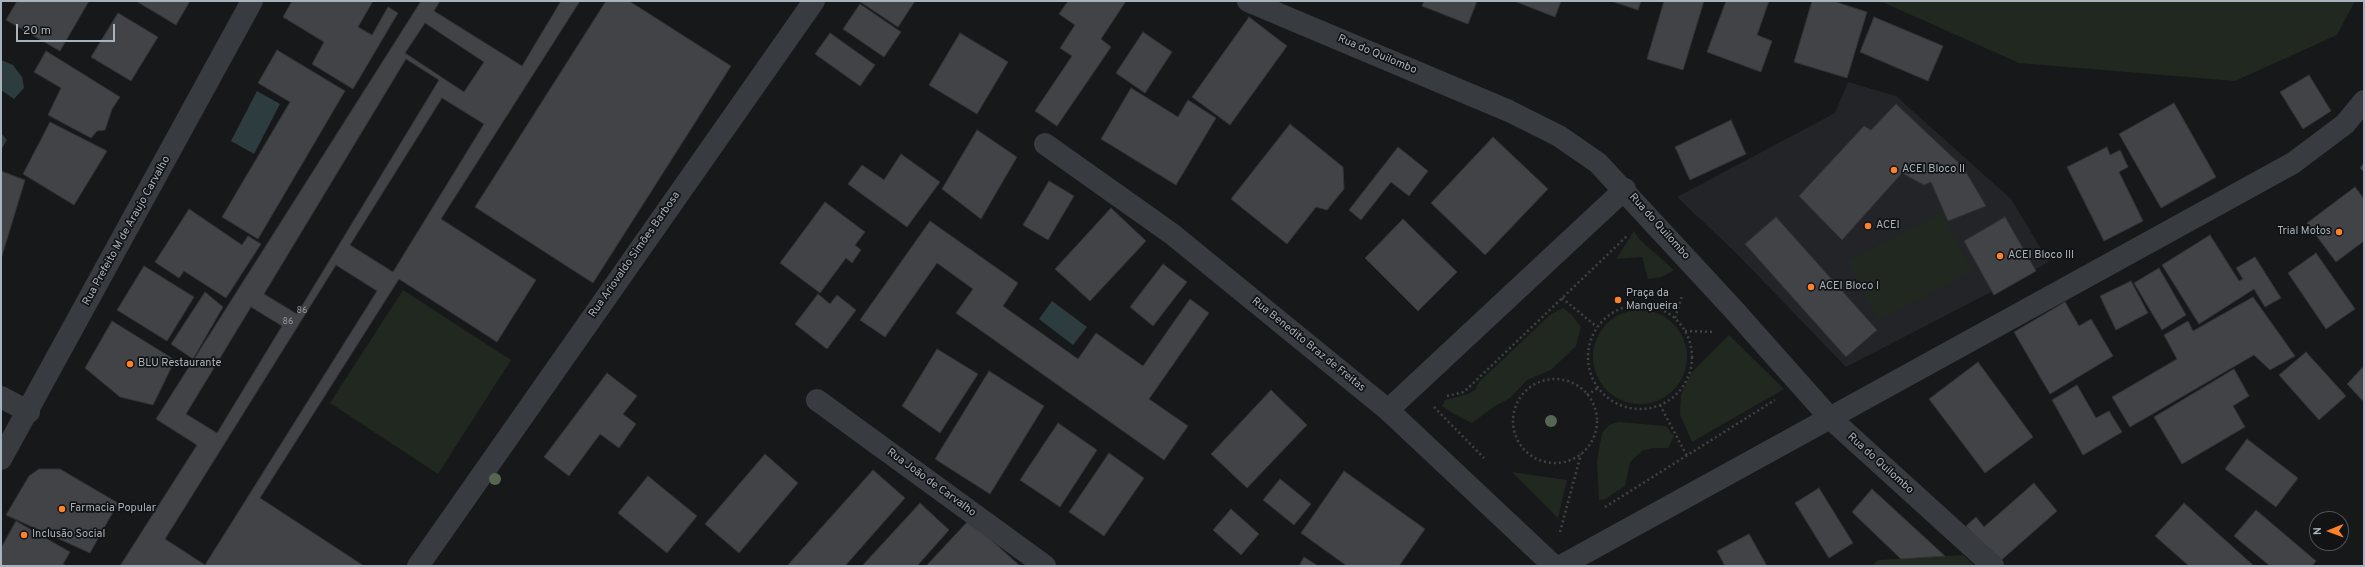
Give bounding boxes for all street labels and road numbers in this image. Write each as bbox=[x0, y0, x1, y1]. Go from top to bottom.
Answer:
street label: Rua do Quilombo bbox=[1336, 32, 1418, 78]
street label: Rua Prefeito M de Araujo Carvalho bbox=[80, 154, 174, 308]
street label: Rua Ariovaldo Simões Barbosa bbox=[586, 190, 684, 320]
street label: Rua do Quilombo bbox=[1626, 191, 1692, 263]
street label: Rua Benedito Braz de Freitas bbox=[1249, 295, 1367, 395]
street label: Rua do Quilombo bbox=[1844, 431, 1916, 497]
street label: Rua João de Carvalho bbox=[884, 446, 978, 520]

